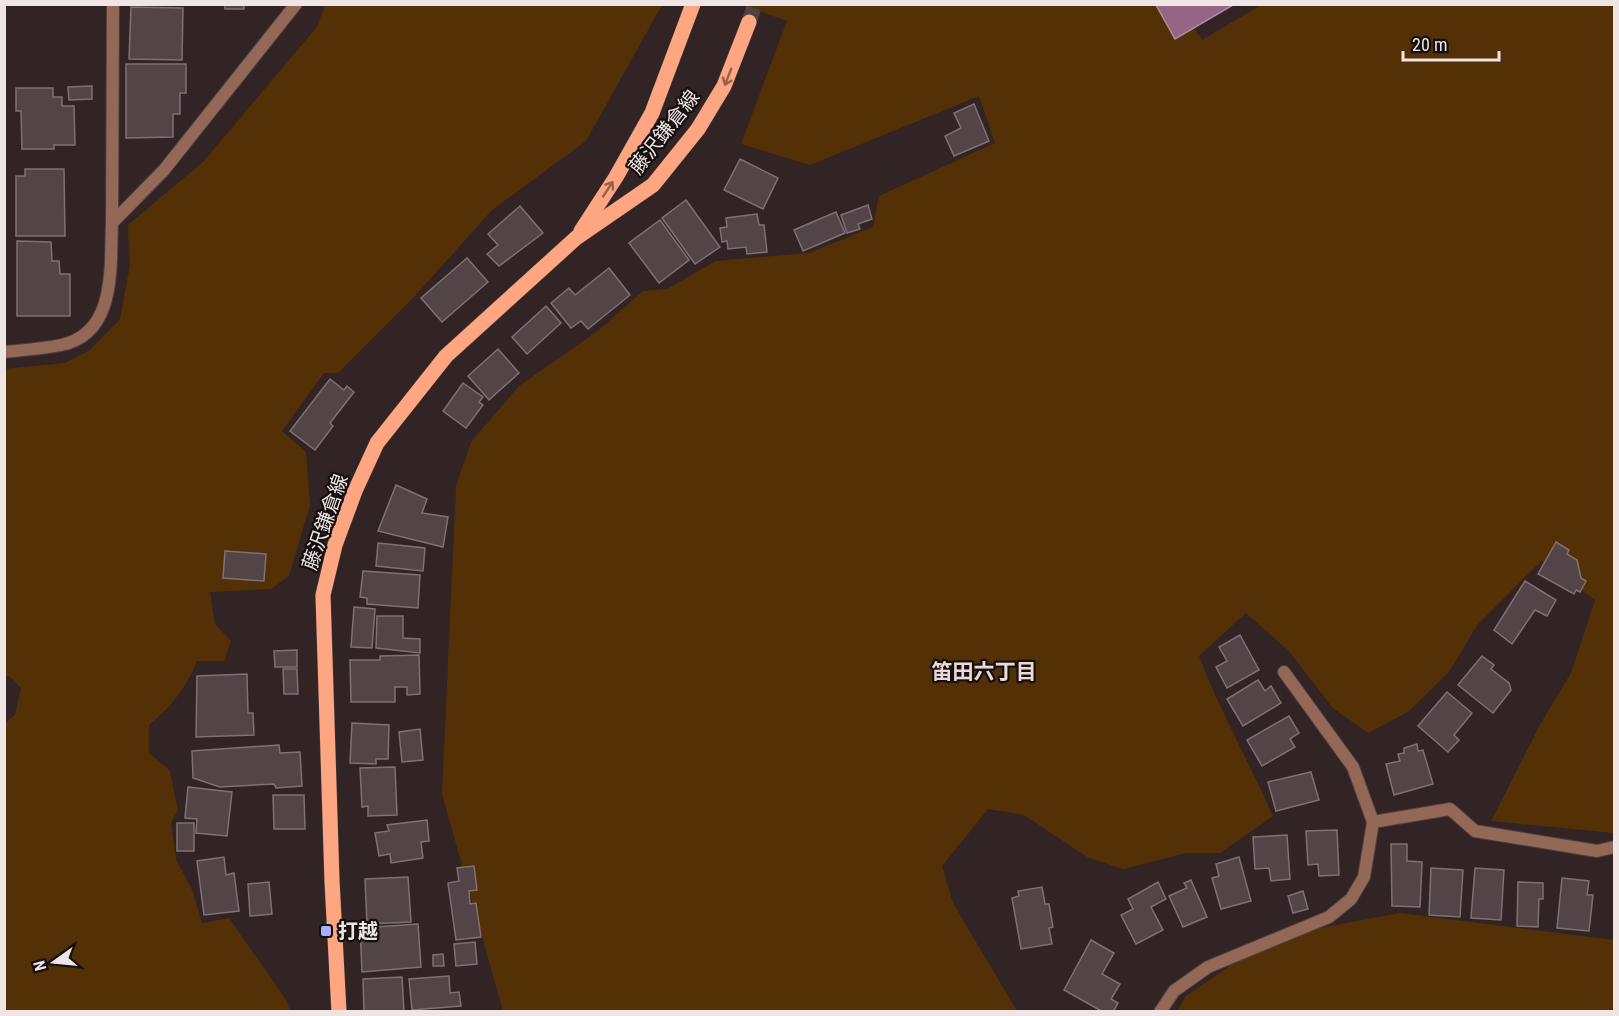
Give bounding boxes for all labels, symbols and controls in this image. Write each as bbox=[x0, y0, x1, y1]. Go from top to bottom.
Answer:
scale bar bbox=[1403, 24, 1499, 62]
text: 20 m bbox=[1412, 34, 1447, 55]
one-way arrow bbox=[722, 67, 733, 86]
street label: 藤沢鎌倉線 bbox=[624, 85, 704, 179]
one-way arrow bbox=[602, 182, 614, 198]
street label: 藤沢鎌倉線 bbox=[297, 471, 353, 573]
district label: 笛田六丁目 bbox=[932, 660, 1037, 684]
place label: 打越 bbox=[338, 919, 378, 943]
marker: 打越 bbox=[319, 924, 333, 938]
north arrow bbox=[24, 932, 84, 992]
text: N bbox=[30, 959, 50, 973]

